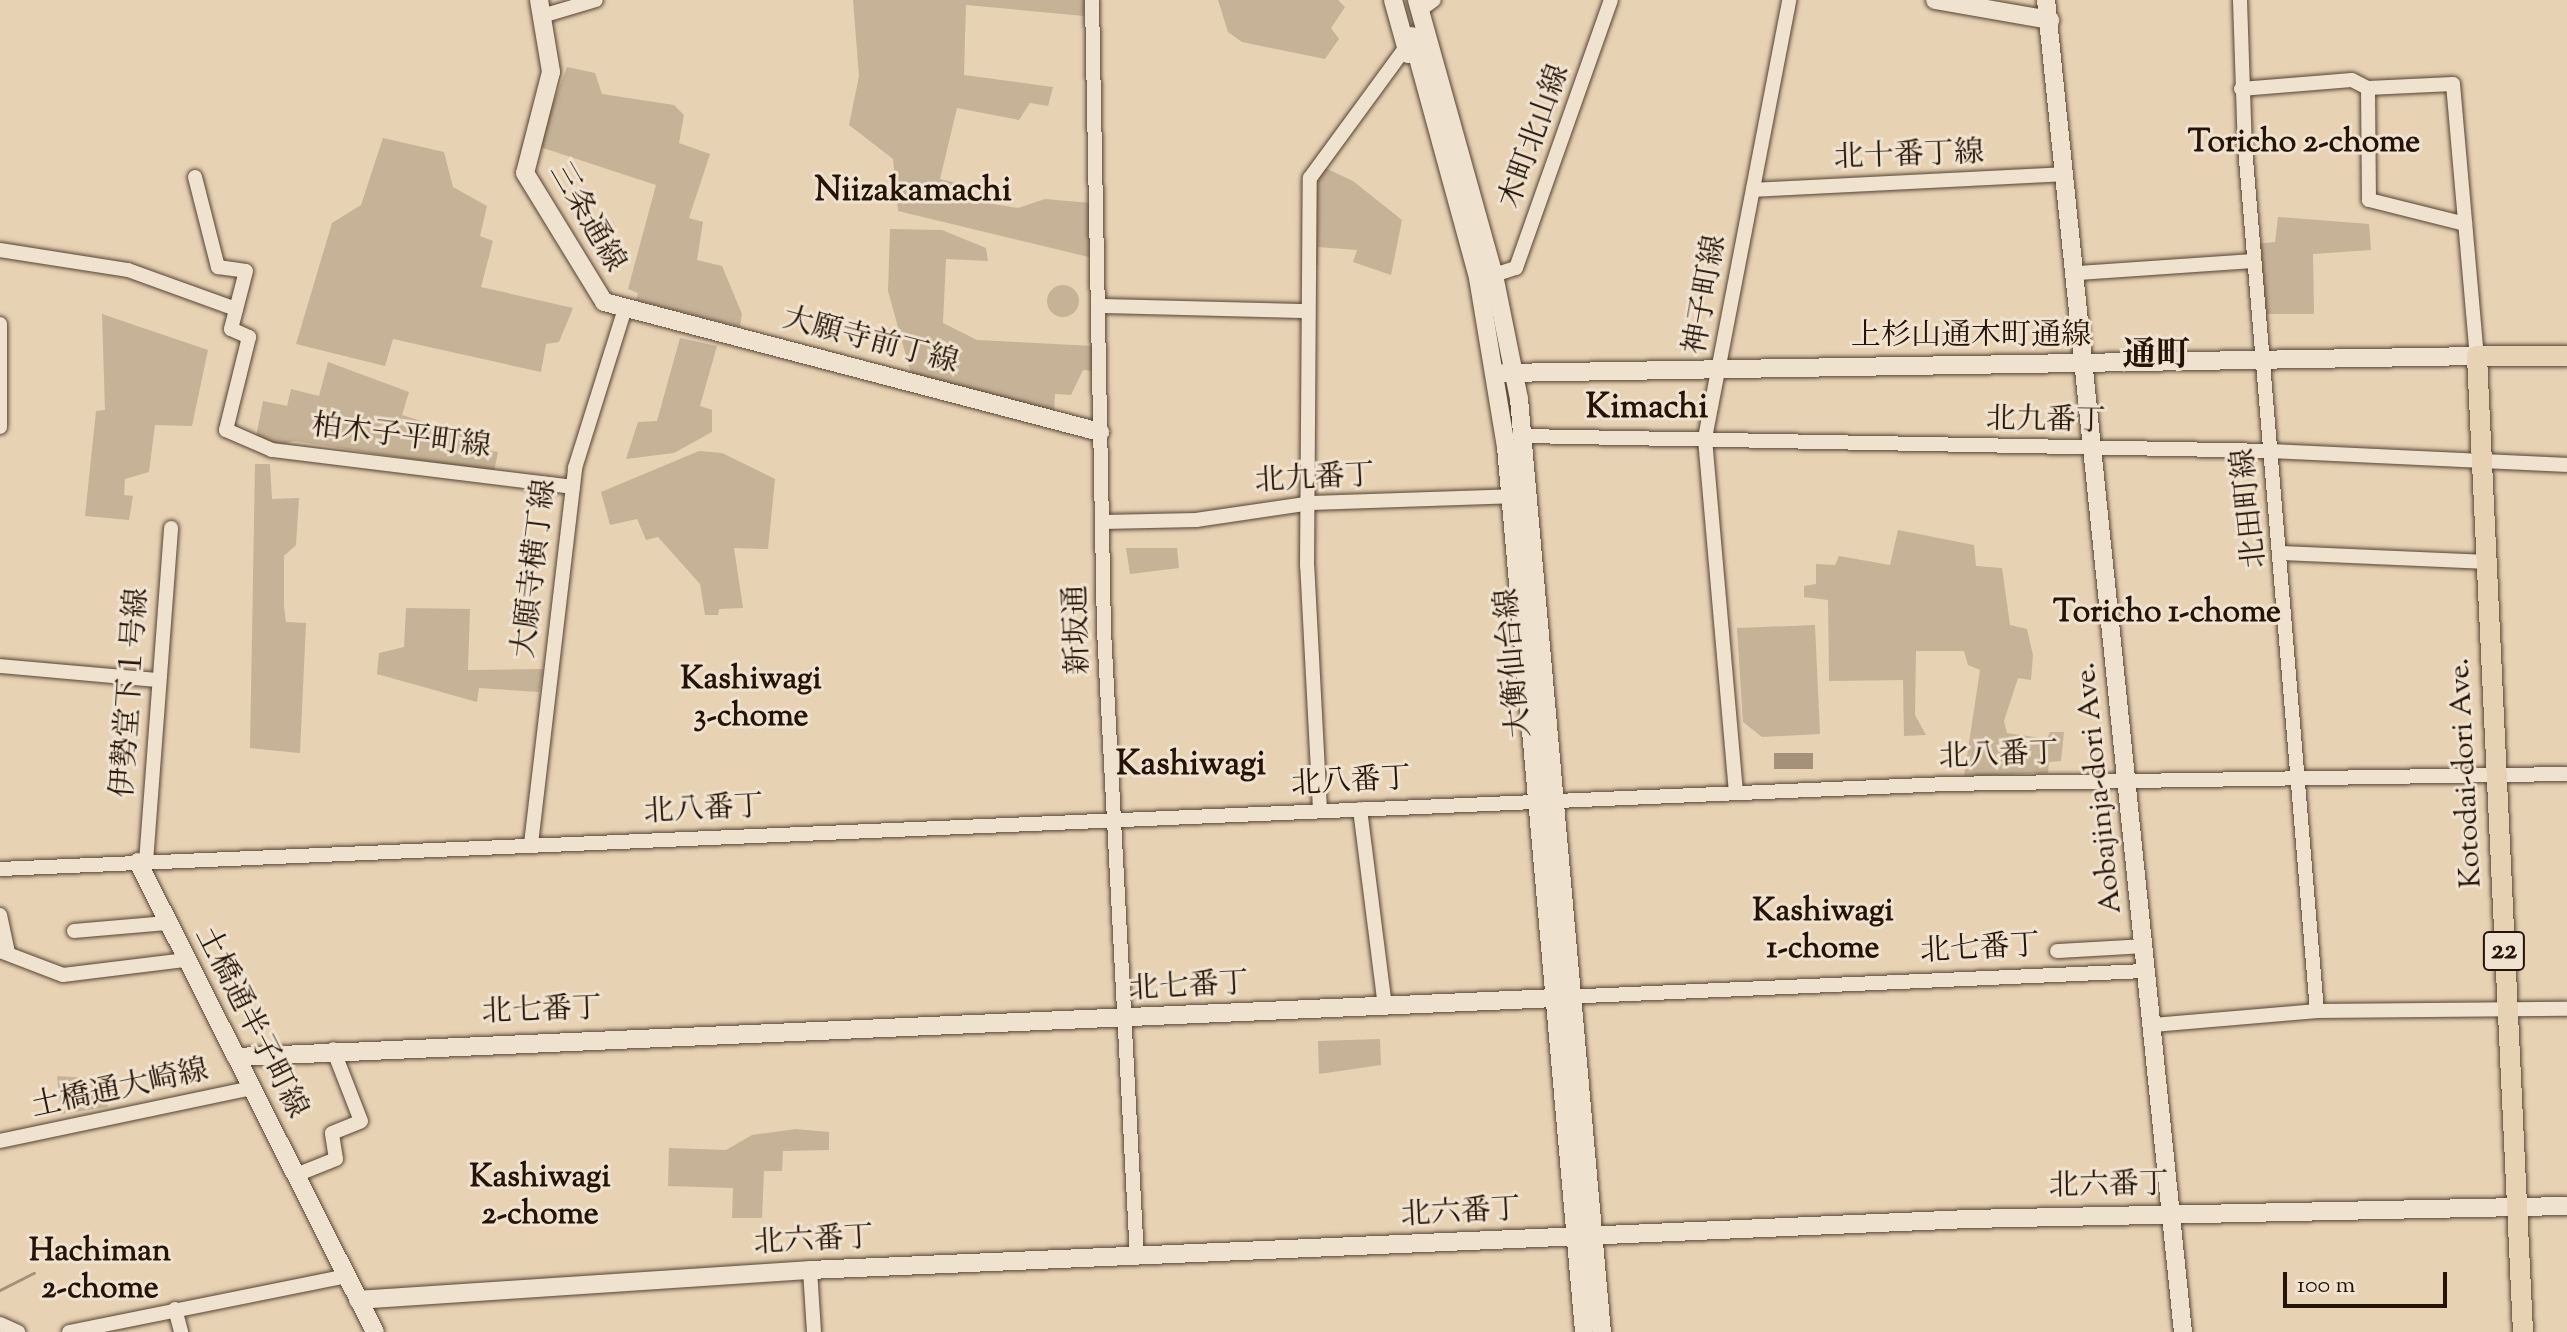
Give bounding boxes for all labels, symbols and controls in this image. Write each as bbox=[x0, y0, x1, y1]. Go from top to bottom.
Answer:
street label: 木町北山線 bbox=[1493, 60, 1579, 214]
district label: Toricho 2-chome bbox=[2188, 124, 2420, 162]
street label: 北十番丁線 bbox=[1833, 136, 1985, 178]
street label: 三条通線 bbox=[540, 157, 632, 279]
district label: Niizakamachi bbox=[814, 172, 1012, 212]
street label: 神子町線 bbox=[1679, 233, 1735, 357]
street label: 大願寺前丁線 bbox=[778, 301, 962, 383]
street label: 上杉山通木町通線 bbox=[1851, 319, 2091, 355]
district label: 通町 bbox=[2122, 337, 2190, 377]
district label: Kimachi bbox=[1586, 389, 1708, 429]
street label: 北九番丁 bbox=[1986, 403, 2106, 441]
street label: 柏木子平町線 bbox=[309, 409, 493, 467]
street label: 北田町線 bbox=[2227, 446, 2275, 570]
street label: 北九番丁 bbox=[1254, 459, 1376, 501]
street label: 大願寺横丁線 bbox=[507, 477, 565, 661]
street label: 新坂通 bbox=[1059, 584, 1099, 676]
street label: 伊勢堂下１号線 bbox=[107, 587, 157, 799]
street label: 大衡仙台線 bbox=[1491, 587, 1539, 739]
district label: Toricho 1-chome bbox=[2053, 594, 2281, 632]
street label: Kotodai-dori Ave. bbox=[2443, 657, 2491, 889]
street label: Aobajinja-dori Ave. bbox=[2069, 661, 2131, 915]
district label: Kashiwagi 3-chome bbox=[680, 662, 822, 737]
street label: 北八番丁 bbox=[1938, 737, 2060, 777]
district label: Kashiwagi bbox=[1116, 746, 1266, 786]
street label: 北八番丁 bbox=[1290, 762, 1412, 804]
street label: 北八番丁 bbox=[643, 790, 765, 832]
district label: Kashiwagi 1-chome bbox=[1752, 894, 1894, 969]
street label: 土橋通半子町線 bbox=[186, 921, 314, 1125]
road number: 22 bbox=[2482, 927, 2526, 975]
street label: 北七番丁 bbox=[1919, 929, 2041, 971]
street label: 北七番丁 bbox=[1128, 967, 1250, 1009]
street label: 北七番丁 bbox=[481, 992, 603, 1032]
street label: 土橋通大崎線 bbox=[28, 1054, 212, 1126]
district label: Kashiwagi 2-chome bbox=[469, 1160, 611, 1235]
street label: 北六番丁 bbox=[2049, 1168, 2169, 1206]
street label: 北六番丁 bbox=[1400, 1193, 1522, 1235]
street label: 北六番丁 bbox=[753, 1221, 875, 1263]
district label: Hachiman 2-chome bbox=[29, 1234, 171, 1309]
scale bar bbox=[2287, 1256, 2451, 1306]
text: 100 m bbox=[2297, 1269, 2355, 1303]

